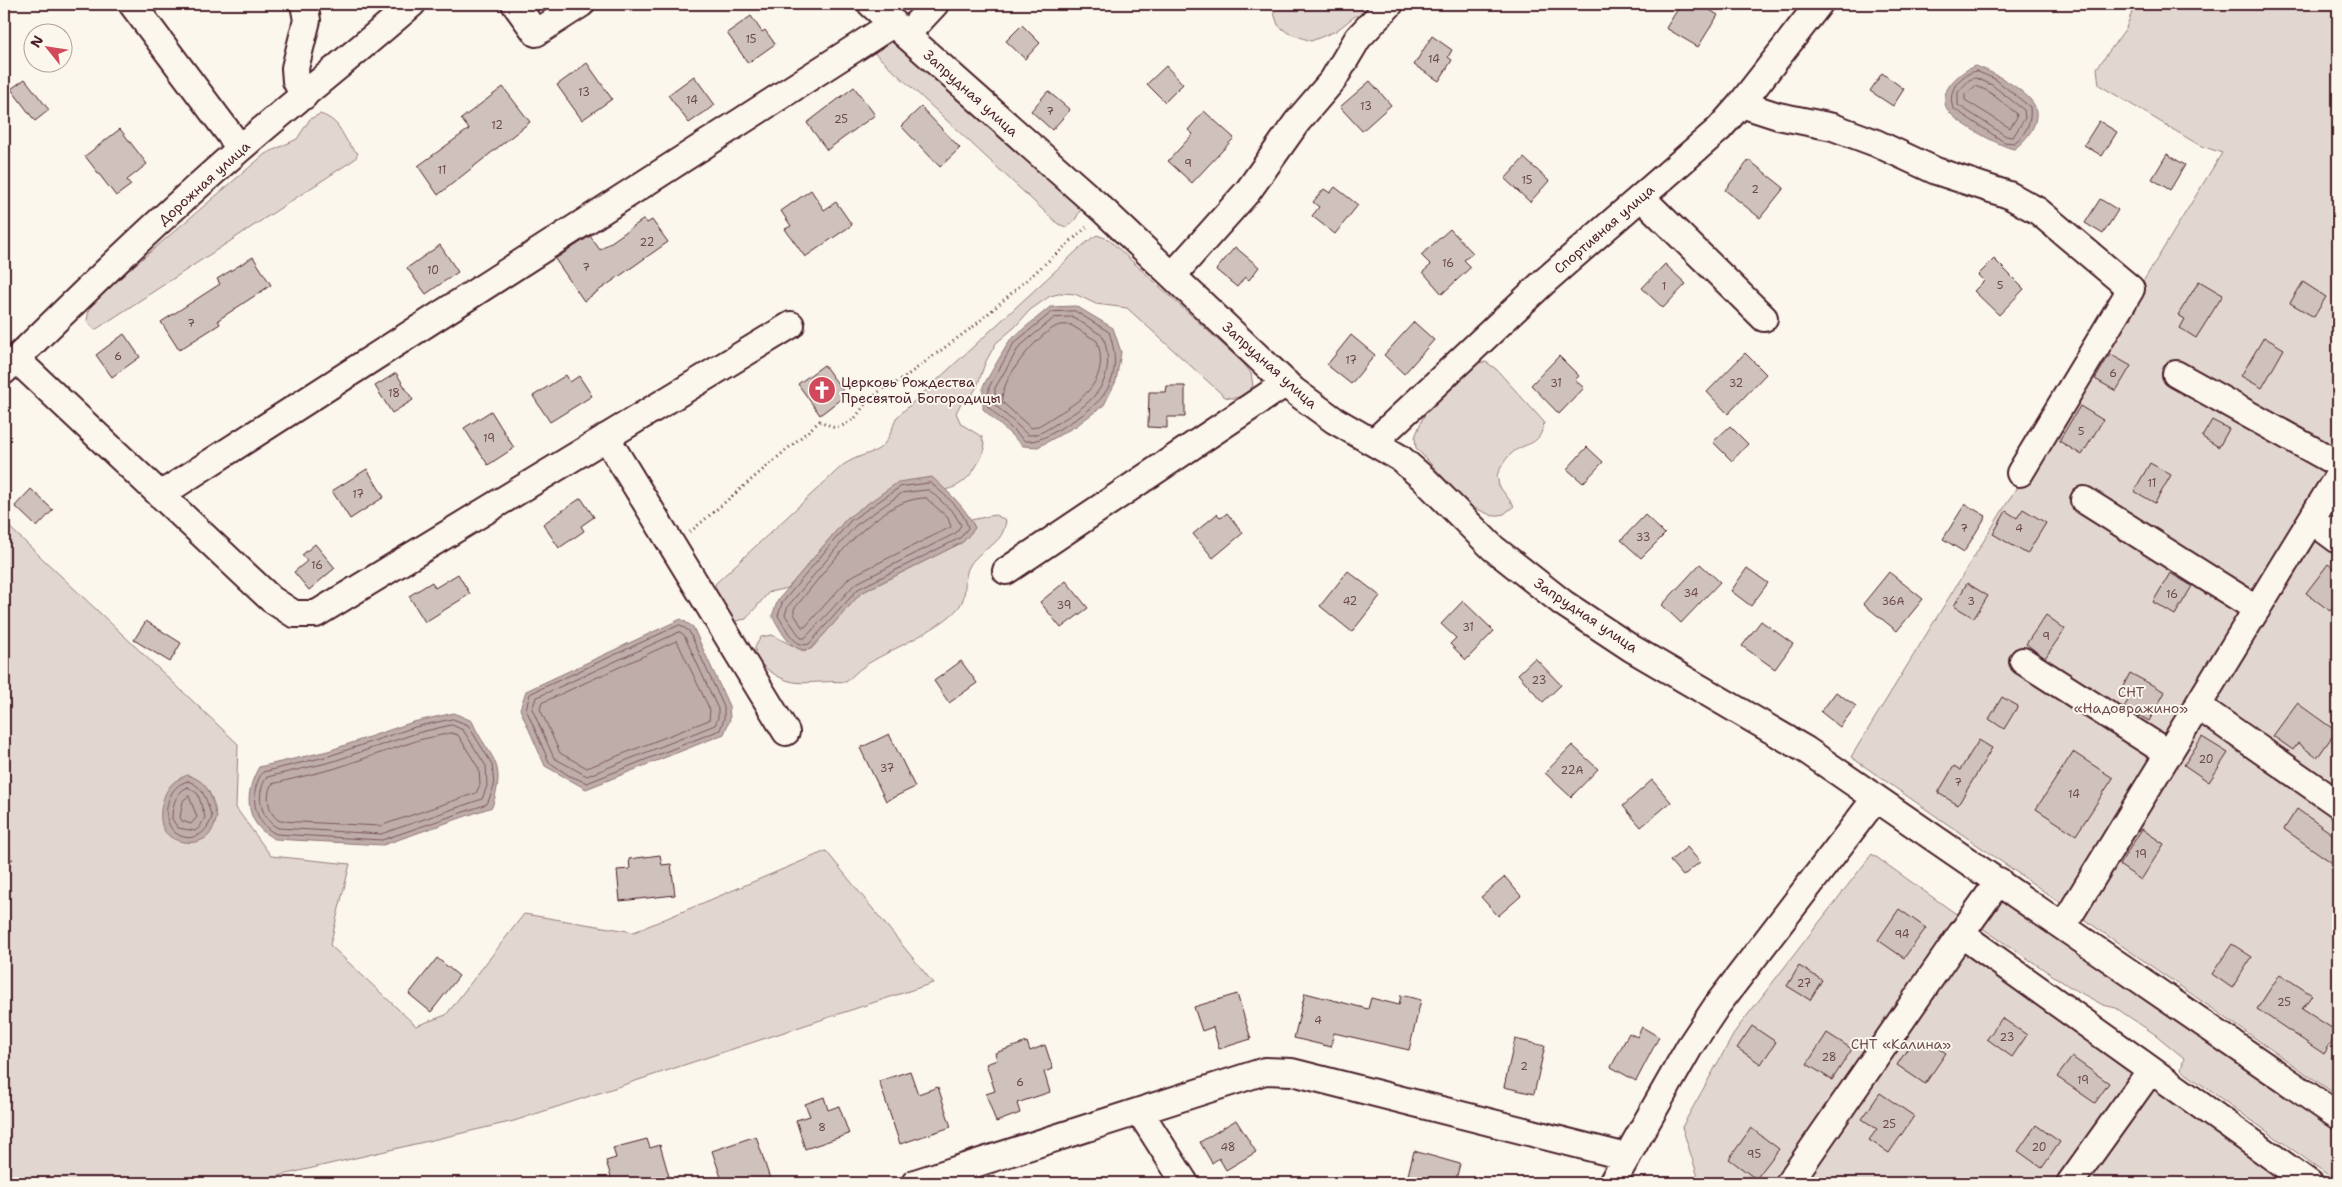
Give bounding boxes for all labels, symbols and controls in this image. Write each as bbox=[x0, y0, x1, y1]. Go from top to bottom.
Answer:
north arrow bbox=[22, 22, 72, 72]
text: N bbox=[26, 32, 47, 51]
house number: 15 bbox=[745, 32, 757, 47]
street label: Запрудная улица bbox=[920, 46, 1022, 140]
house number: 14 bbox=[1428, 52, 1440, 67]
house number: 13 bbox=[578, 85, 590, 100]
house number: 14 bbox=[686, 93, 698, 108]
house number: 13 bbox=[1360, 99, 1372, 114]
house number: 7 bbox=[1046, 104, 1054, 119]
house number: 25 bbox=[834, 112, 848, 127]
house number: 12 bbox=[491, 118, 503, 133]
street label: Дорожная улица bbox=[154, 137, 254, 229]
house number: 9 bbox=[1184, 156, 1192, 171]
house number: 11 bbox=[438, 163, 446, 178]
house number: 15 bbox=[1521, 173, 1533, 188]
street label: Спортивная улица bbox=[1550, 180, 1658, 278]
house number: 2 bbox=[1751, 182, 1759, 197]
house number: 22 bbox=[640, 235, 654, 250]
house number: 16 bbox=[1442, 256, 1454, 271]
house number: 7 bbox=[582, 260, 590, 275]
house number: 10 bbox=[427, 263, 439, 278]
house number: 5 bbox=[1997, 278, 2004, 293]
house number: 1 bbox=[1662, 279, 1666, 294]
house number: 7 bbox=[187, 316, 195, 331]
street label: Запрудная улица bbox=[1219, 318, 1321, 412]
house number: 6 bbox=[114, 349, 122, 364]
house number: 17 bbox=[1345, 353, 1357, 368]
house number: 6 bbox=[2109, 366, 2117, 381]
place label: Церковь Рождества Пресвятой Богородицы bbox=[841, 373, 1001, 407]
church icon: Церковь Рождества Пресвятой Богородицы bbox=[807, 375, 837, 405]
house number: 31 bbox=[1550, 376, 1562, 391]
house number: 32 bbox=[1729, 376, 1743, 391]
house number: 18 bbox=[388, 386, 400, 401]
house number: 5 bbox=[2078, 424, 2085, 439]
house number: 19 bbox=[483, 431, 495, 446]
house number: 11 bbox=[2148, 476, 2156, 491]
house number: 17 bbox=[352, 487, 364, 502]
house number: 7 bbox=[1960, 521, 1968, 536]
house number: 4 bbox=[2015, 521, 2023, 536]
house number: 33 bbox=[1636, 530, 1650, 545]
house number: 16 bbox=[311, 558, 323, 573]
street label: Запрудная улица bbox=[1531, 574, 1642, 657]
house number: 34 bbox=[1684, 586, 1699, 601]
house number: 16 bbox=[2166, 587, 2178, 602]
house number: 42 bbox=[1343, 594, 1357, 609]
house number: 36А bbox=[1881, 594, 1905, 609]
house number: 3 bbox=[1967, 594, 1975, 609]
house number: 39 bbox=[1057, 598, 1071, 613]
house number: 31 bbox=[1462, 620, 1474, 635]
house number: 9 bbox=[2042, 629, 2050, 644]
house number: 23 bbox=[1532, 673, 1546, 688]
park label: СНТ «Надовражино» bbox=[2074, 683, 2188, 717]
house number: 20 bbox=[2198, 752, 2214, 767]
house number: 37 bbox=[880, 761, 895, 776]
house number: 22А bbox=[1561, 763, 1583, 778]
house number: 7 bbox=[1954, 775, 1962, 790]
house number: 14 bbox=[2068, 787, 2080, 802]
house number: 19 bbox=[2135, 847, 2147, 862]
house number: 94 bbox=[1895, 927, 1910, 942]
house number: 27 bbox=[1797, 976, 1812, 991]
house number: 25 bbox=[2277, 995, 2291, 1010]
house number: 4 bbox=[1314, 1013, 1322, 1028]
house number: 23 bbox=[2000, 1030, 2014, 1045]
park label: СНТ «Калина» bbox=[1851, 1035, 1951, 1053]
house number: 28 bbox=[1821, 1050, 1837, 1065]
house number: 2 bbox=[1520, 1059, 1528, 1074]
house number: 19 bbox=[2077, 1073, 2089, 1088]
house number: 6 bbox=[1016, 1075, 1024, 1090]
house number: 25 bbox=[1882, 1117, 1896, 1132]
house number: 8 bbox=[818, 1120, 826, 1135]
house number: 48 bbox=[1220, 1140, 1236, 1155]
house number: 20 bbox=[2031, 1140, 2047, 1155]
house number: 95 bbox=[1747, 1147, 1761, 1162]

